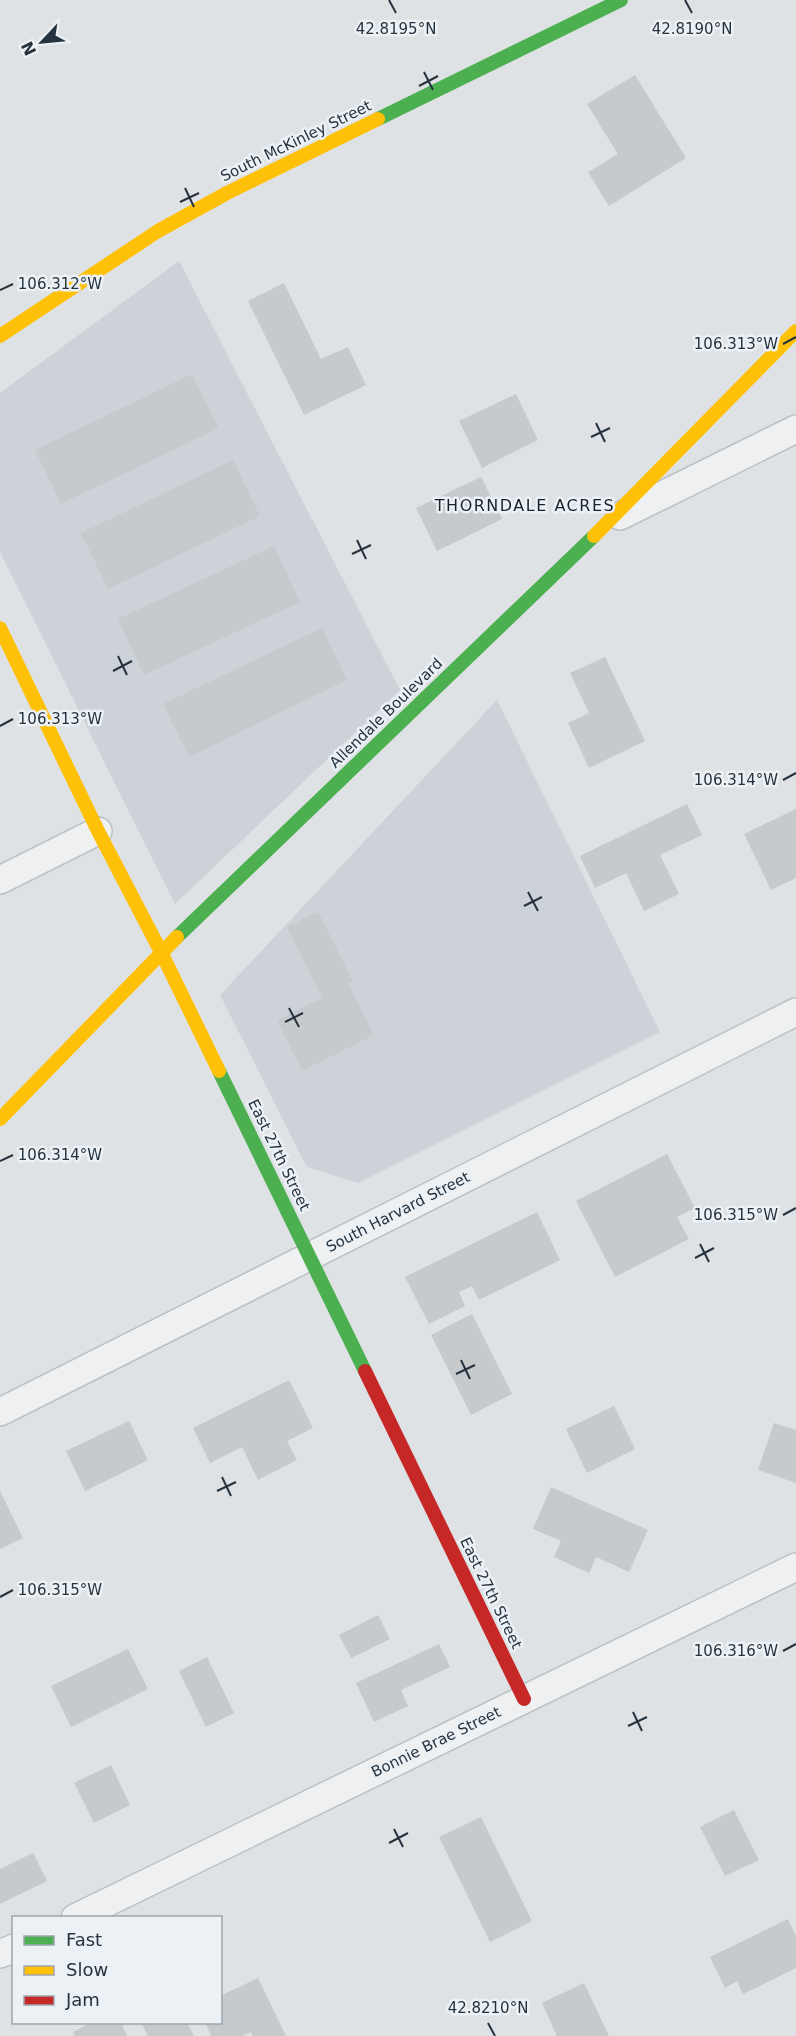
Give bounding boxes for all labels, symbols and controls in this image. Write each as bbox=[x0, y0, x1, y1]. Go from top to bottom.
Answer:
north arrow bbox=[12, 12, 72, 72]
text: 42.8195°N bbox=[356, 20, 436, 38]
text: 42.8190°N bbox=[652, 20, 732, 38]
text: N bbox=[17, 38, 40, 59]
street label: South McKinley Street bbox=[218, 97, 375, 185]
text: 106.312°W bbox=[18, 275, 102, 293]
text: 106.313°W bbox=[694, 335, 778, 353]
district label: THORNDALE ACRES bbox=[434, 496, 615, 515]
street label: Allendale Boulevard bbox=[326, 654, 446, 772]
text: 106.313°W bbox=[18, 710, 102, 728]
text: 106.314°W bbox=[694, 771, 778, 789]
street label: East 27th Street bbox=[244, 1096, 314, 1214]
text: 106.314°W bbox=[18, 1146, 102, 1164]
street label: South Harvard Street bbox=[323, 1168, 473, 1256]
text: 106.315°W bbox=[694, 1206, 778, 1224]
street label: East 27th Street bbox=[456, 1534, 526, 1652]
text: 106.315°W bbox=[18, 1581, 102, 1599]
text: 106.316°W bbox=[694, 1642, 778, 1660]
street label: Bonnie Brae Street bbox=[368, 1703, 504, 1781]
legend bbox=[12, 1916, 222, 2024]
text: Fast bbox=[66, 1929, 102, 1950]
text: Slow bbox=[66, 1959, 108, 1980]
text: Jam bbox=[65, 1989, 100, 2010]
text: 42.8210°N bbox=[448, 1999, 528, 2017]

